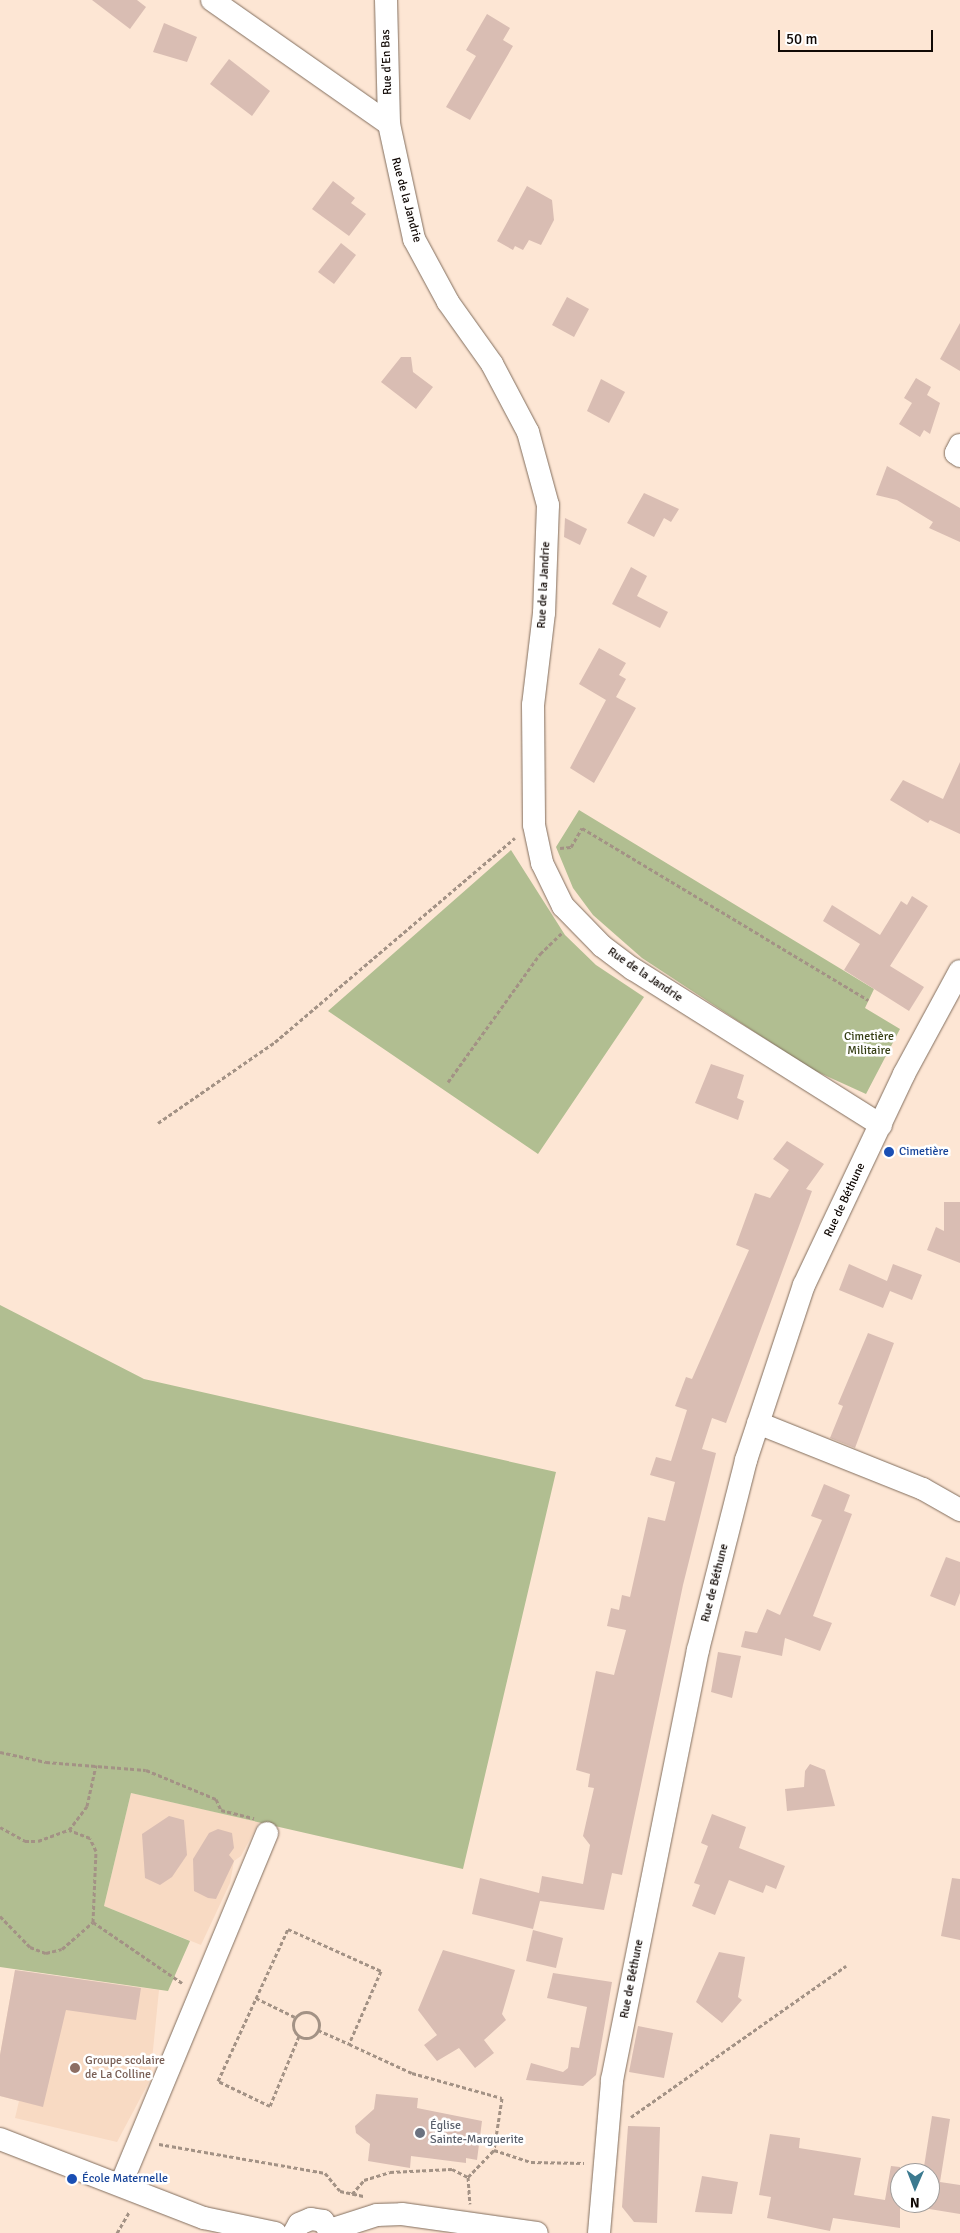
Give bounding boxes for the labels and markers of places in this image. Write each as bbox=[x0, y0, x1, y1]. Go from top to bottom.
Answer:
place label: Cimetière bbox=[899, 1145, 949, 1159]
marker: Cimetière bbox=[883, 1146, 895, 1158]
place label: Groupe scolaire de La Colline bbox=[85, 2054, 165, 2082]
marker: Groupe scolaire de La Colline bbox=[69, 2062, 81, 2074]
place label: Église Sainte-Marguerite bbox=[430, 2119, 524, 2147]
marker: Église Sainte-Marguerite bbox=[414, 2127, 426, 2139]
place label: École Maternelle bbox=[82, 2172, 168, 2186]
marker: École Maternelle bbox=[66, 2173, 78, 2185]

